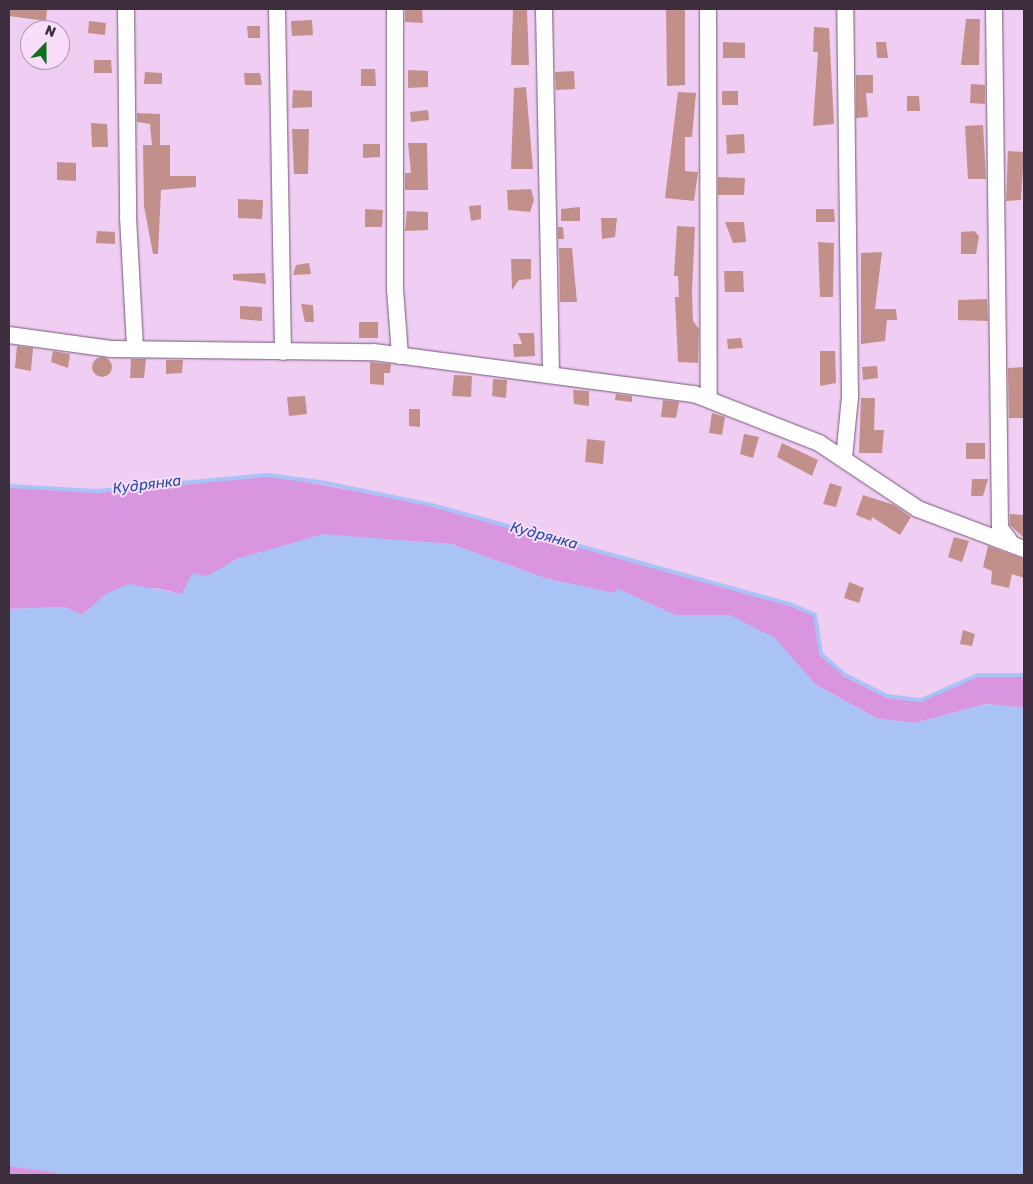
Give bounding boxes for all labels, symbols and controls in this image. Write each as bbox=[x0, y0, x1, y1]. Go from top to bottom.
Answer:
north arrow bbox=[20, 20, 70, 70]
text: N bbox=[43, 22, 58, 41]
water label: Кудрянка bbox=[112, 472, 182, 498]
water label: Кудрянка bbox=[508, 518, 580, 554]

